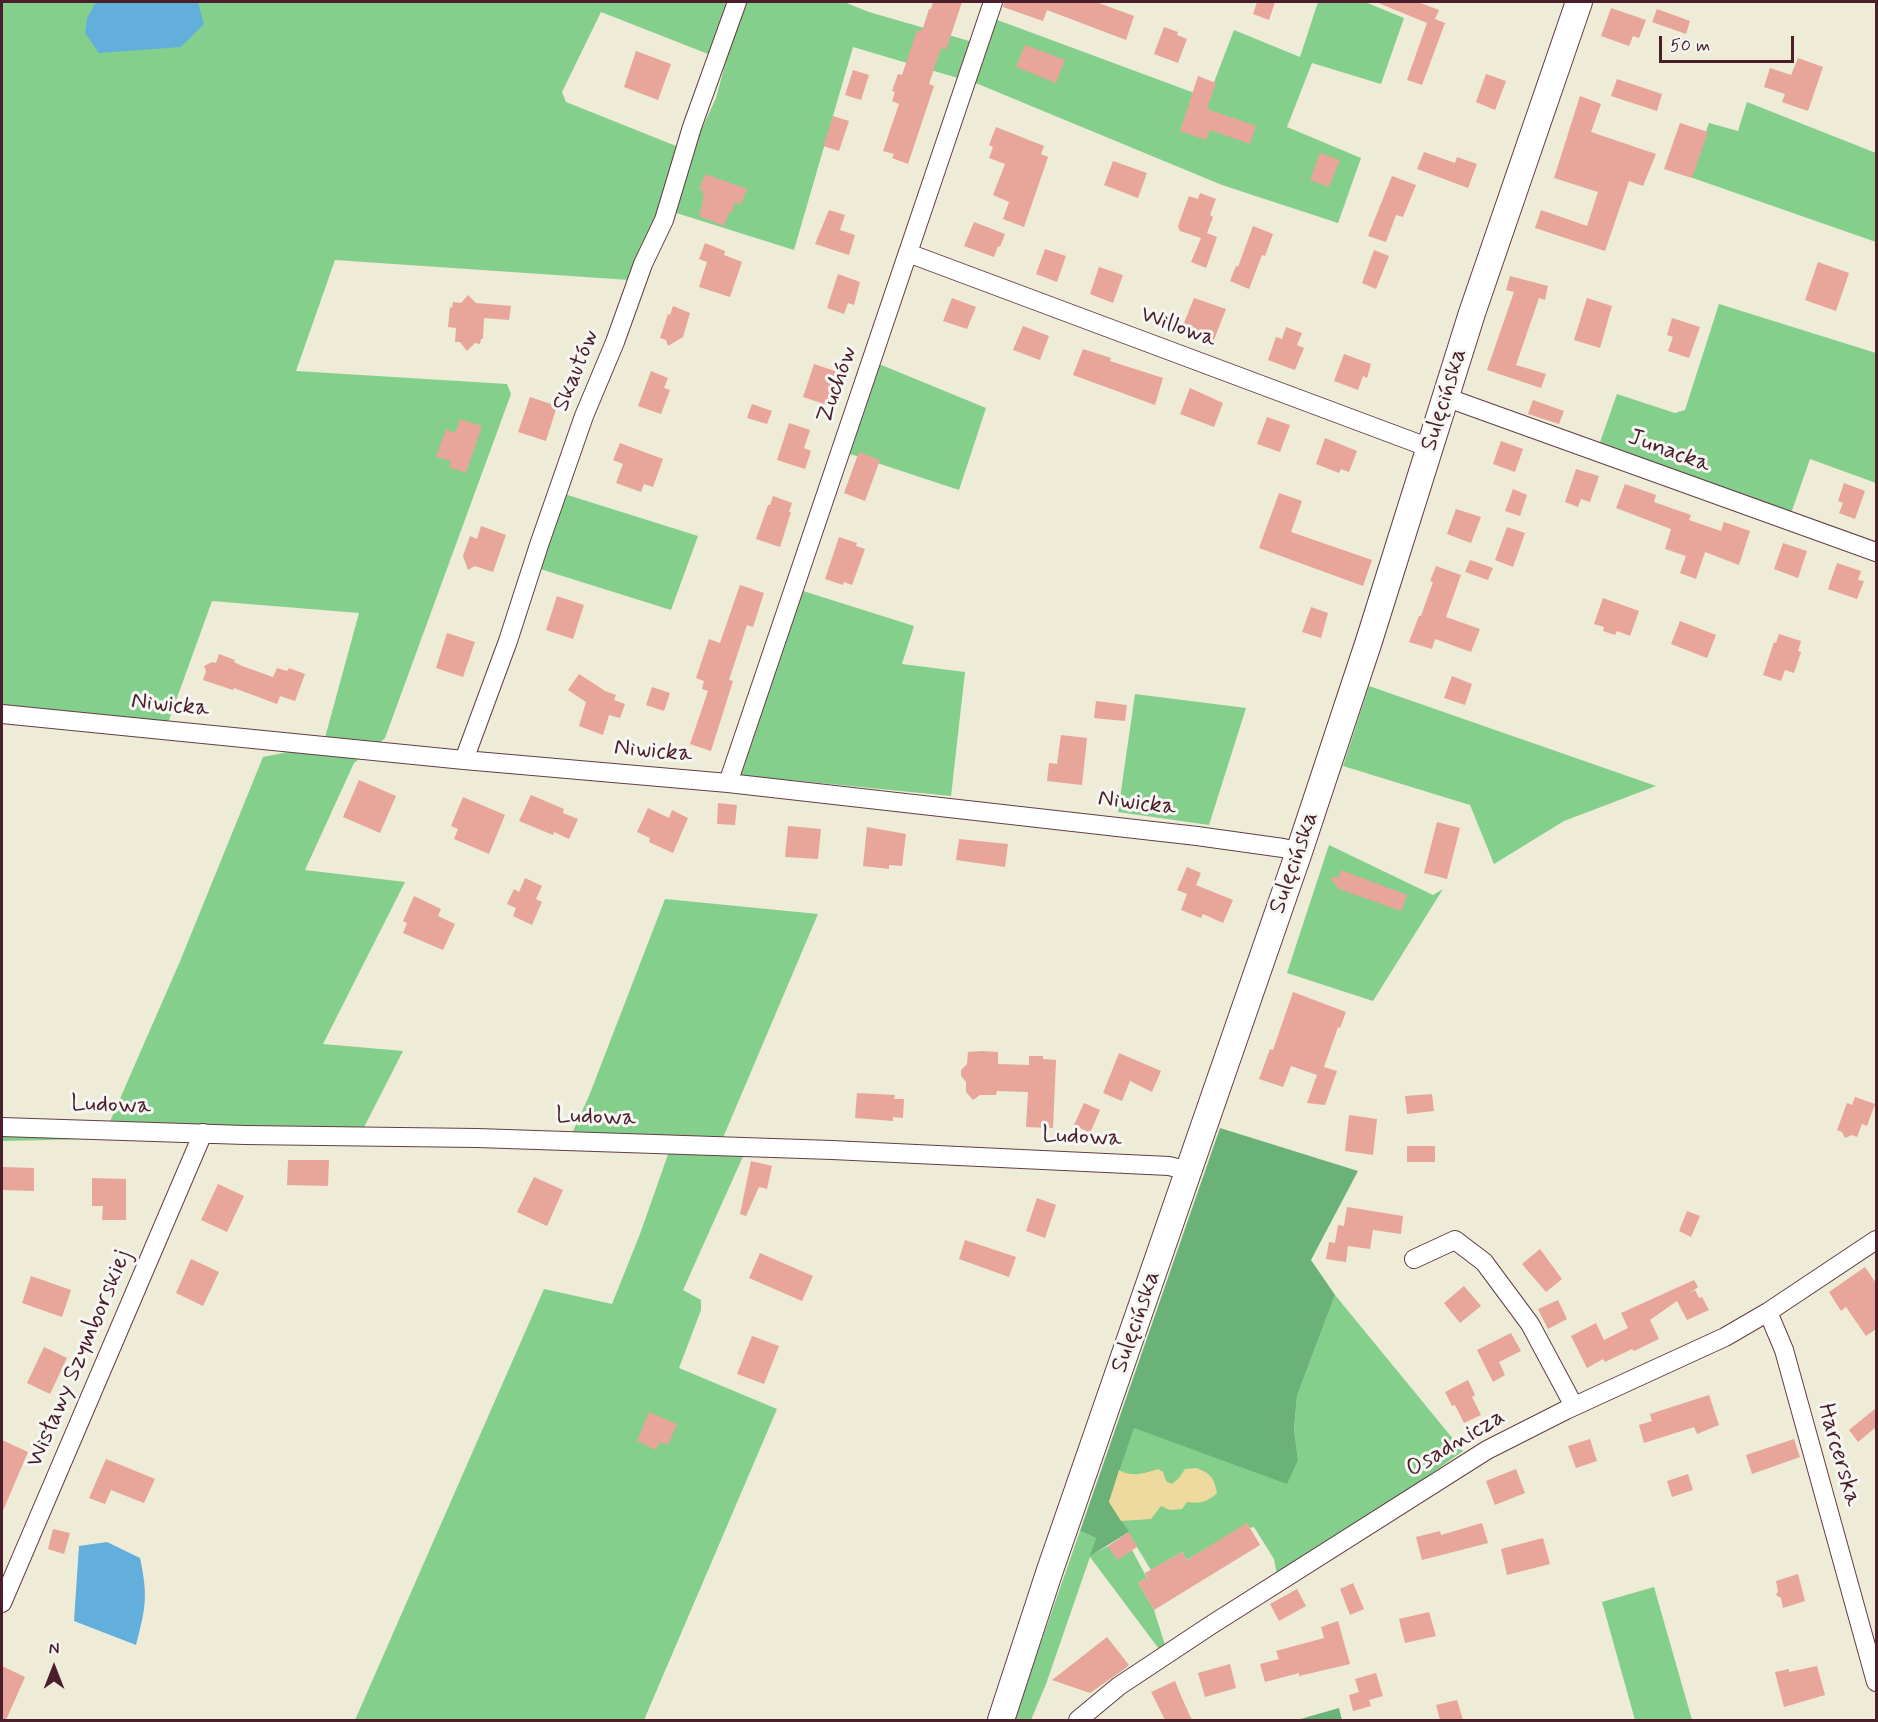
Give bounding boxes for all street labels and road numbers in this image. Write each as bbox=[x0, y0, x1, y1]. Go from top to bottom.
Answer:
street label: Willowa bbox=[1136, 301, 1220, 355]
street label: Skautów bbox=[548, 326, 606, 416]
street label: Zuchów bbox=[811, 343, 865, 427]
street label: Sulęcińska bbox=[1416, 345, 1474, 455]
street label: Junacka bbox=[1624, 424, 1714, 480]
street label: Niwicka bbox=[129, 688, 211, 724]
street label: Niwicka bbox=[613, 734, 693, 770]
street label: Niwicka bbox=[1096, 785, 1178, 823]
street label: Sulęcińska bbox=[1264, 808, 1326, 918]
street label: Ludowa bbox=[70, 1090, 152, 1122]
street label: Ludowa bbox=[555, 1102, 637, 1134]
street label: Ludowa bbox=[1041, 1122, 1123, 1154]
street label: Wisławy Szymborskiej bbox=[21, 1246, 139, 1472]
street label: Sulęcińska bbox=[1106, 1267, 1168, 1377]
street label: Harcerska bbox=[1810, 1400, 1866, 1510]
street label: Osadnicza bbox=[1401, 1403, 1511, 1485]

